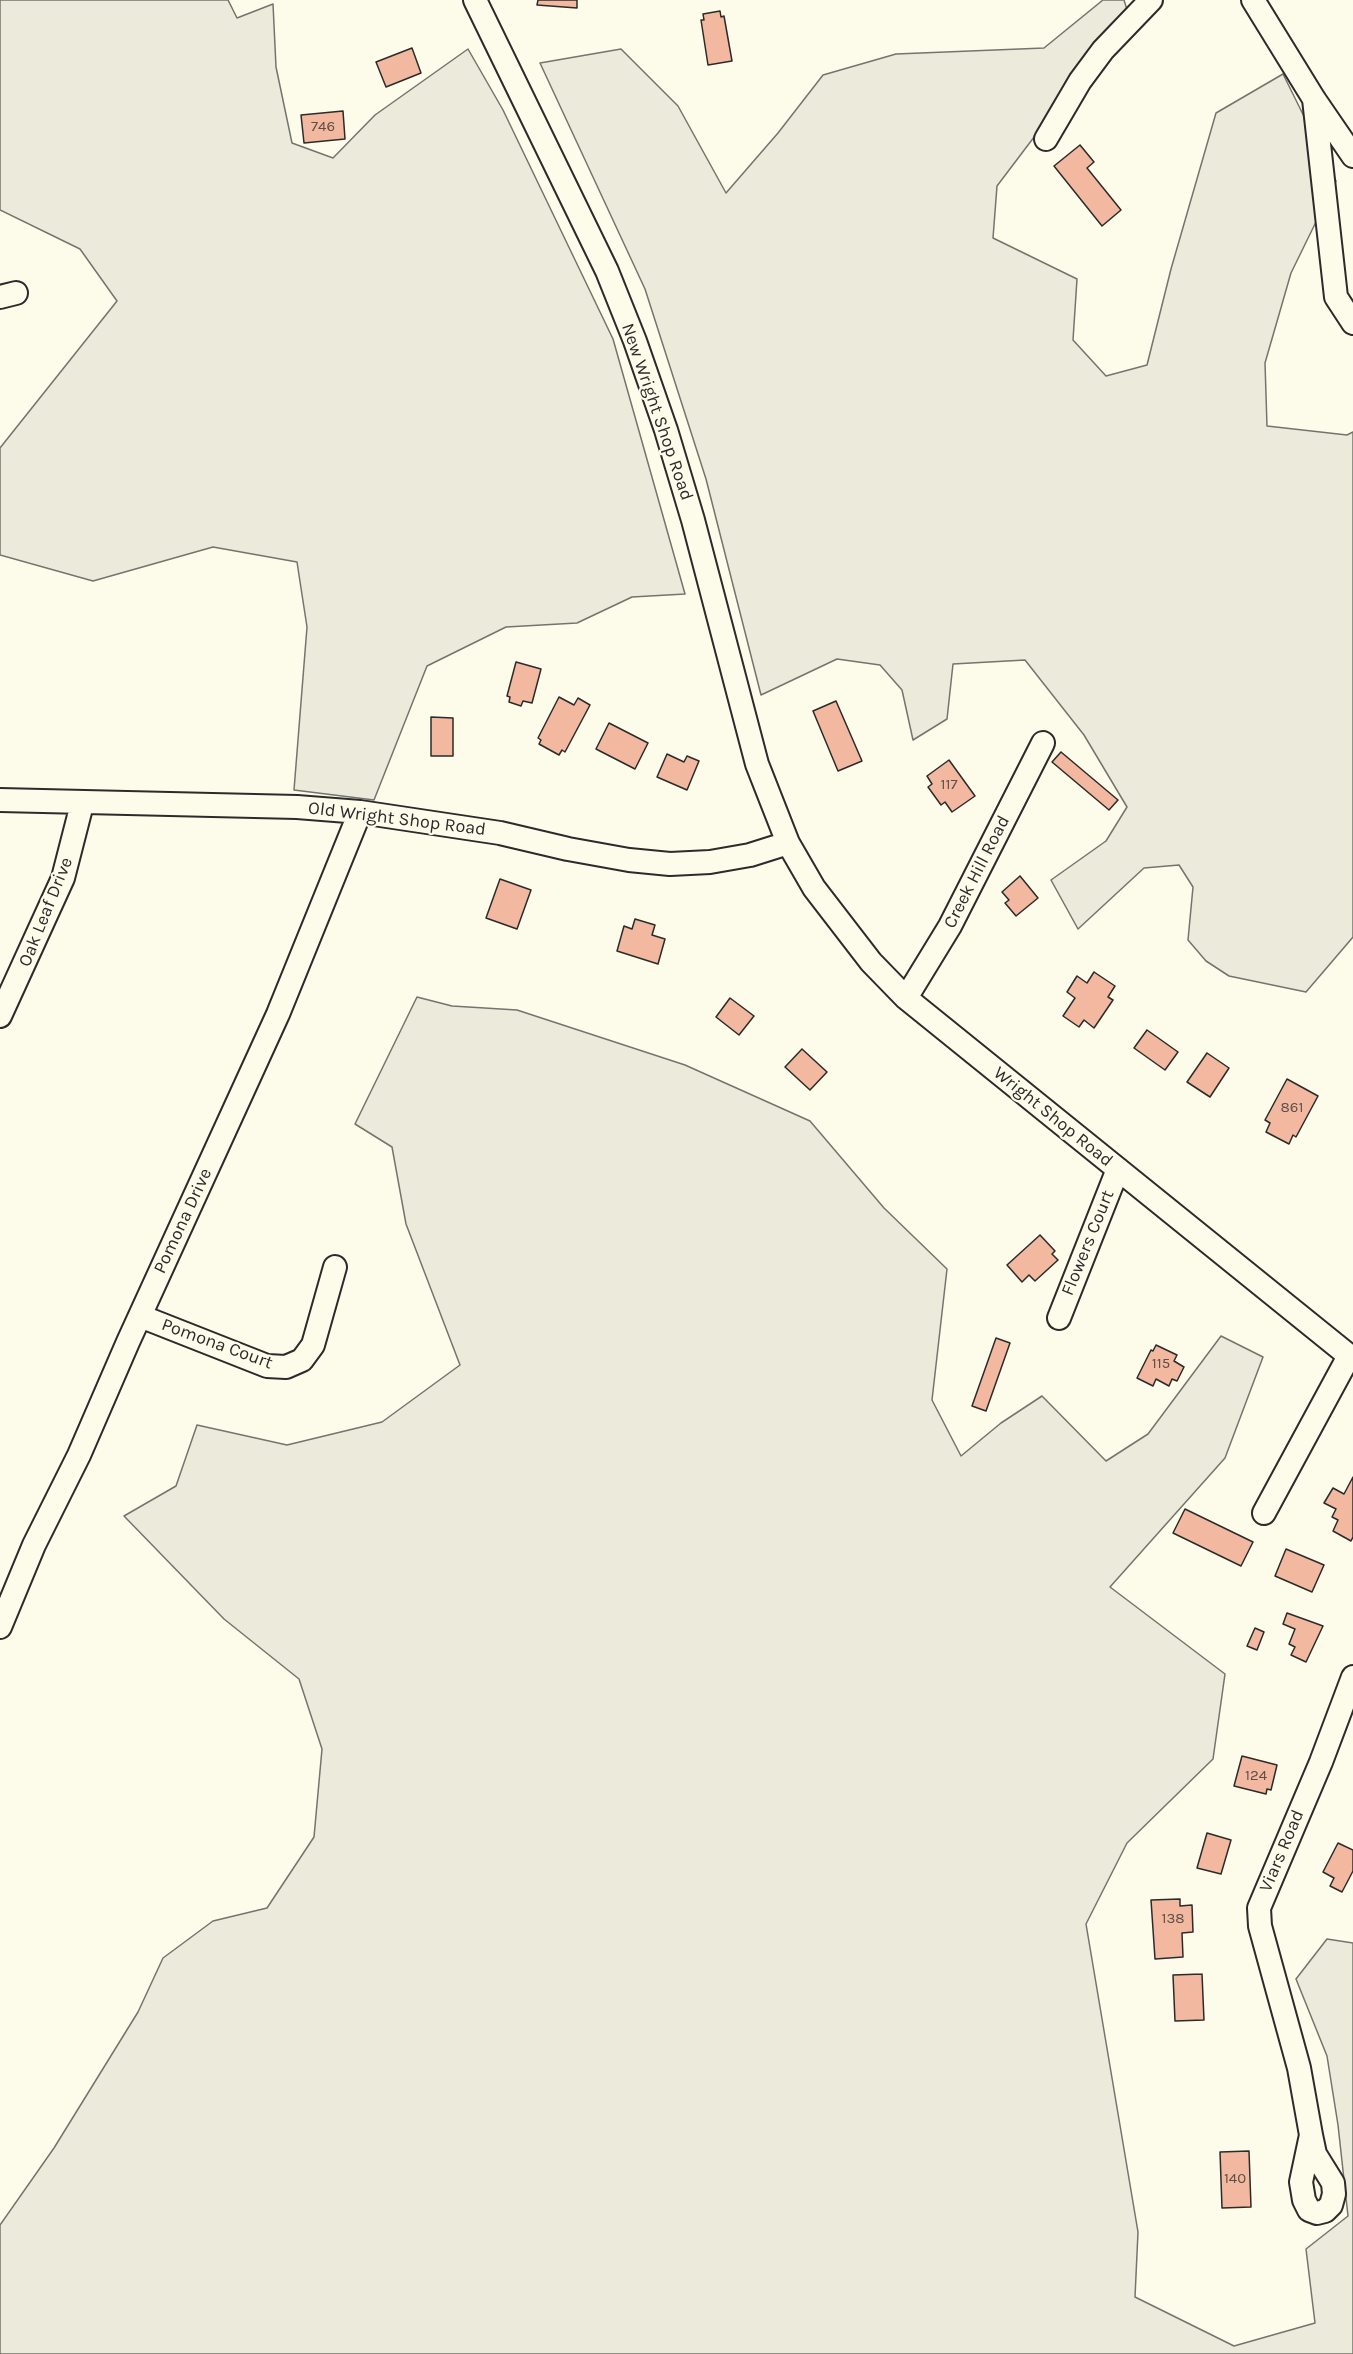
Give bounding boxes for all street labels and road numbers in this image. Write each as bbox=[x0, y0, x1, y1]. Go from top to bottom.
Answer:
street label: New Wright Shop Road bbox=[616, 320, 698, 504]
street label: Old Wright Shop Road bbox=[307, 797, 487, 841]
street label: Creek Hill Road bbox=[939, 812, 1015, 932]
street label: Oak Leaf Drive bbox=[14, 854, 78, 970]
street label: Wright Shop Road bbox=[989, 1062, 1117, 1172]
street label: Pomona Drive bbox=[149, 1165, 217, 1277]
street label: Flowers Court bbox=[1057, 1187, 1119, 1299]
street label: Pomona Court bbox=[159, 1314, 275, 1374]
street label: Viars Road bbox=[1255, 1807, 1309, 1895]

